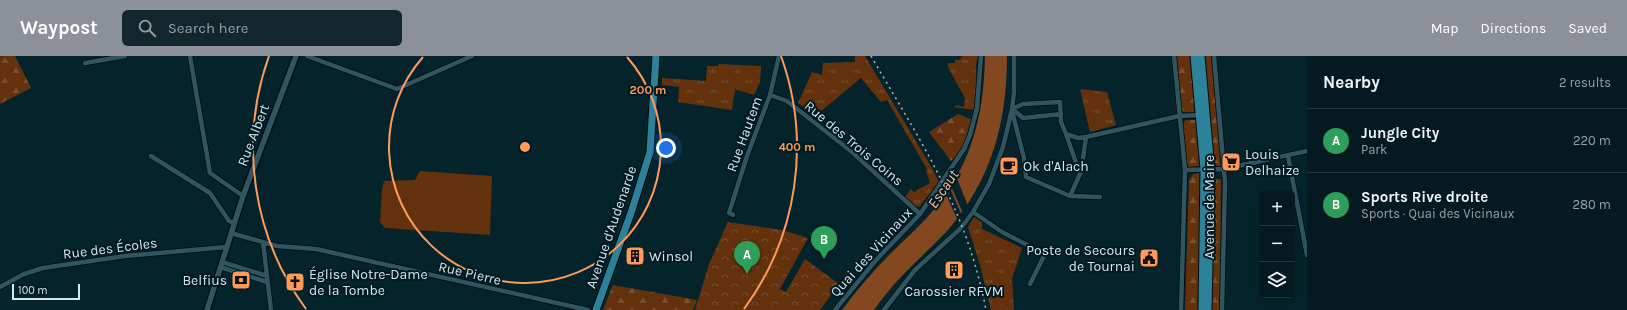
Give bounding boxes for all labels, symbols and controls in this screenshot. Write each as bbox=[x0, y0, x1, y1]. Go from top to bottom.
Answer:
search box bbox=[122, 10, 402, 46]
text: Waypost bbox=[20, 17, 98, 39]
icon: search bbox=[136, 17, 158, 39]
text: Search here bbox=[168, 19, 248, 37]
text: Map bbox=[1431, 20, 1459, 37]
text: Directions bbox=[1481, 20, 1546, 37]
text: Saved bbox=[1568, 20, 1607, 37]
text: Nearby bbox=[1323, 72, 1380, 92]
text: 2 results bbox=[1559, 75, 1611, 90]
text: 200 m bbox=[630, 83, 666, 97]
street label: Rue Hautem bbox=[723, 94, 766, 174]
street label: Rue des Trois Coins bbox=[801, 97, 906, 190]
street label: Rue Albert bbox=[234, 102, 273, 169]
text: Jungle City bbox=[1361, 124, 1439, 142]
text: A bbox=[1332, 133, 1340, 148]
text: 220 m bbox=[1573, 133, 1611, 148]
your location bbox=[656, 138, 676, 158]
centre of rings bbox=[518, 140, 532, 154]
text: 400 m bbox=[779, 140, 815, 154]
text: Park bbox=[1361, 142, 1387, 157]
place label: Louis Delhaize bbox=[1245, 146, 1300, 179]
supermarket icon: Louis Delhaize bbox=[1220, 151, 1242, 173]
cafe icon: Ok d'Alach bbox=[998, 155, 1020, 177]
street label: Avenue de Maire bbox=[1201, 155, 1218, 259]
place label: Ok d'Alach bbox=[1023, 158, 1089, 175]
street label: Avenue d'Audenarde bbox=[583, 164, 640, 291]
water label: Escaut bbox=[924, 166, 963, 212]
text: Sports Rive droite bbox=[1361, 188, 1488, 206]
map controls bbox=[1259, 190, 1295, 298]
button: + bbox=[1259, 190, 1295, 226]
text: B bbox=[1332, 197, 1340, 212]
text: 280 m bbox=[1573, 197, 1611, 212]
street label: Quai des Vicinaux bbox=[827, 204, 916, 300]
text: Sports · Quai des Vicinaux bbox=[1361, 206, 1515, 221]
pin: B bbox=[811, 226, 837, 259]
button: − bbox=[1259, 226, 1295, 262]
street label: Rue des Écoles bbox=[62, 233, 158, 263]
pin: A bbox=[734, 241, 760, 274]
place label: Poste de Secours de Tournai bbox=[1026, 242, 1135, 275]
building icon: Winsol bbox=[624, 245, 646, 267]
public building icon: Poste de Secours de Tournai bbox=[1138, 247, 1160, 269]
place label: Winsol bbox=[649, 248, 693, 265]
street label: Rue Pierre bbox=[437, 258, 503, 289]
building icon: Carossier RFVM bbox=[943, 259, 965, 281]
button: layers bbox=[1259, 262, 1295, 298]
place label: Église Notre-Dame de la Tombe bbox=[309, 265, 428, 299]
bank icon: Belfius bbox=[230, 269, 252, 291]
church icon: Église Notre-Dame de la Tombe bbox=[284, 271, 306, 293]
place label: Belfius bbox=[182, 272, 227, 289]
scale bar bbox=[12, 282, 80, 301]
place label: Carossier RFVM bbox=[904, 283, 1004, 300]
text: 100 m bbox=[18, 284, 48, 297]

